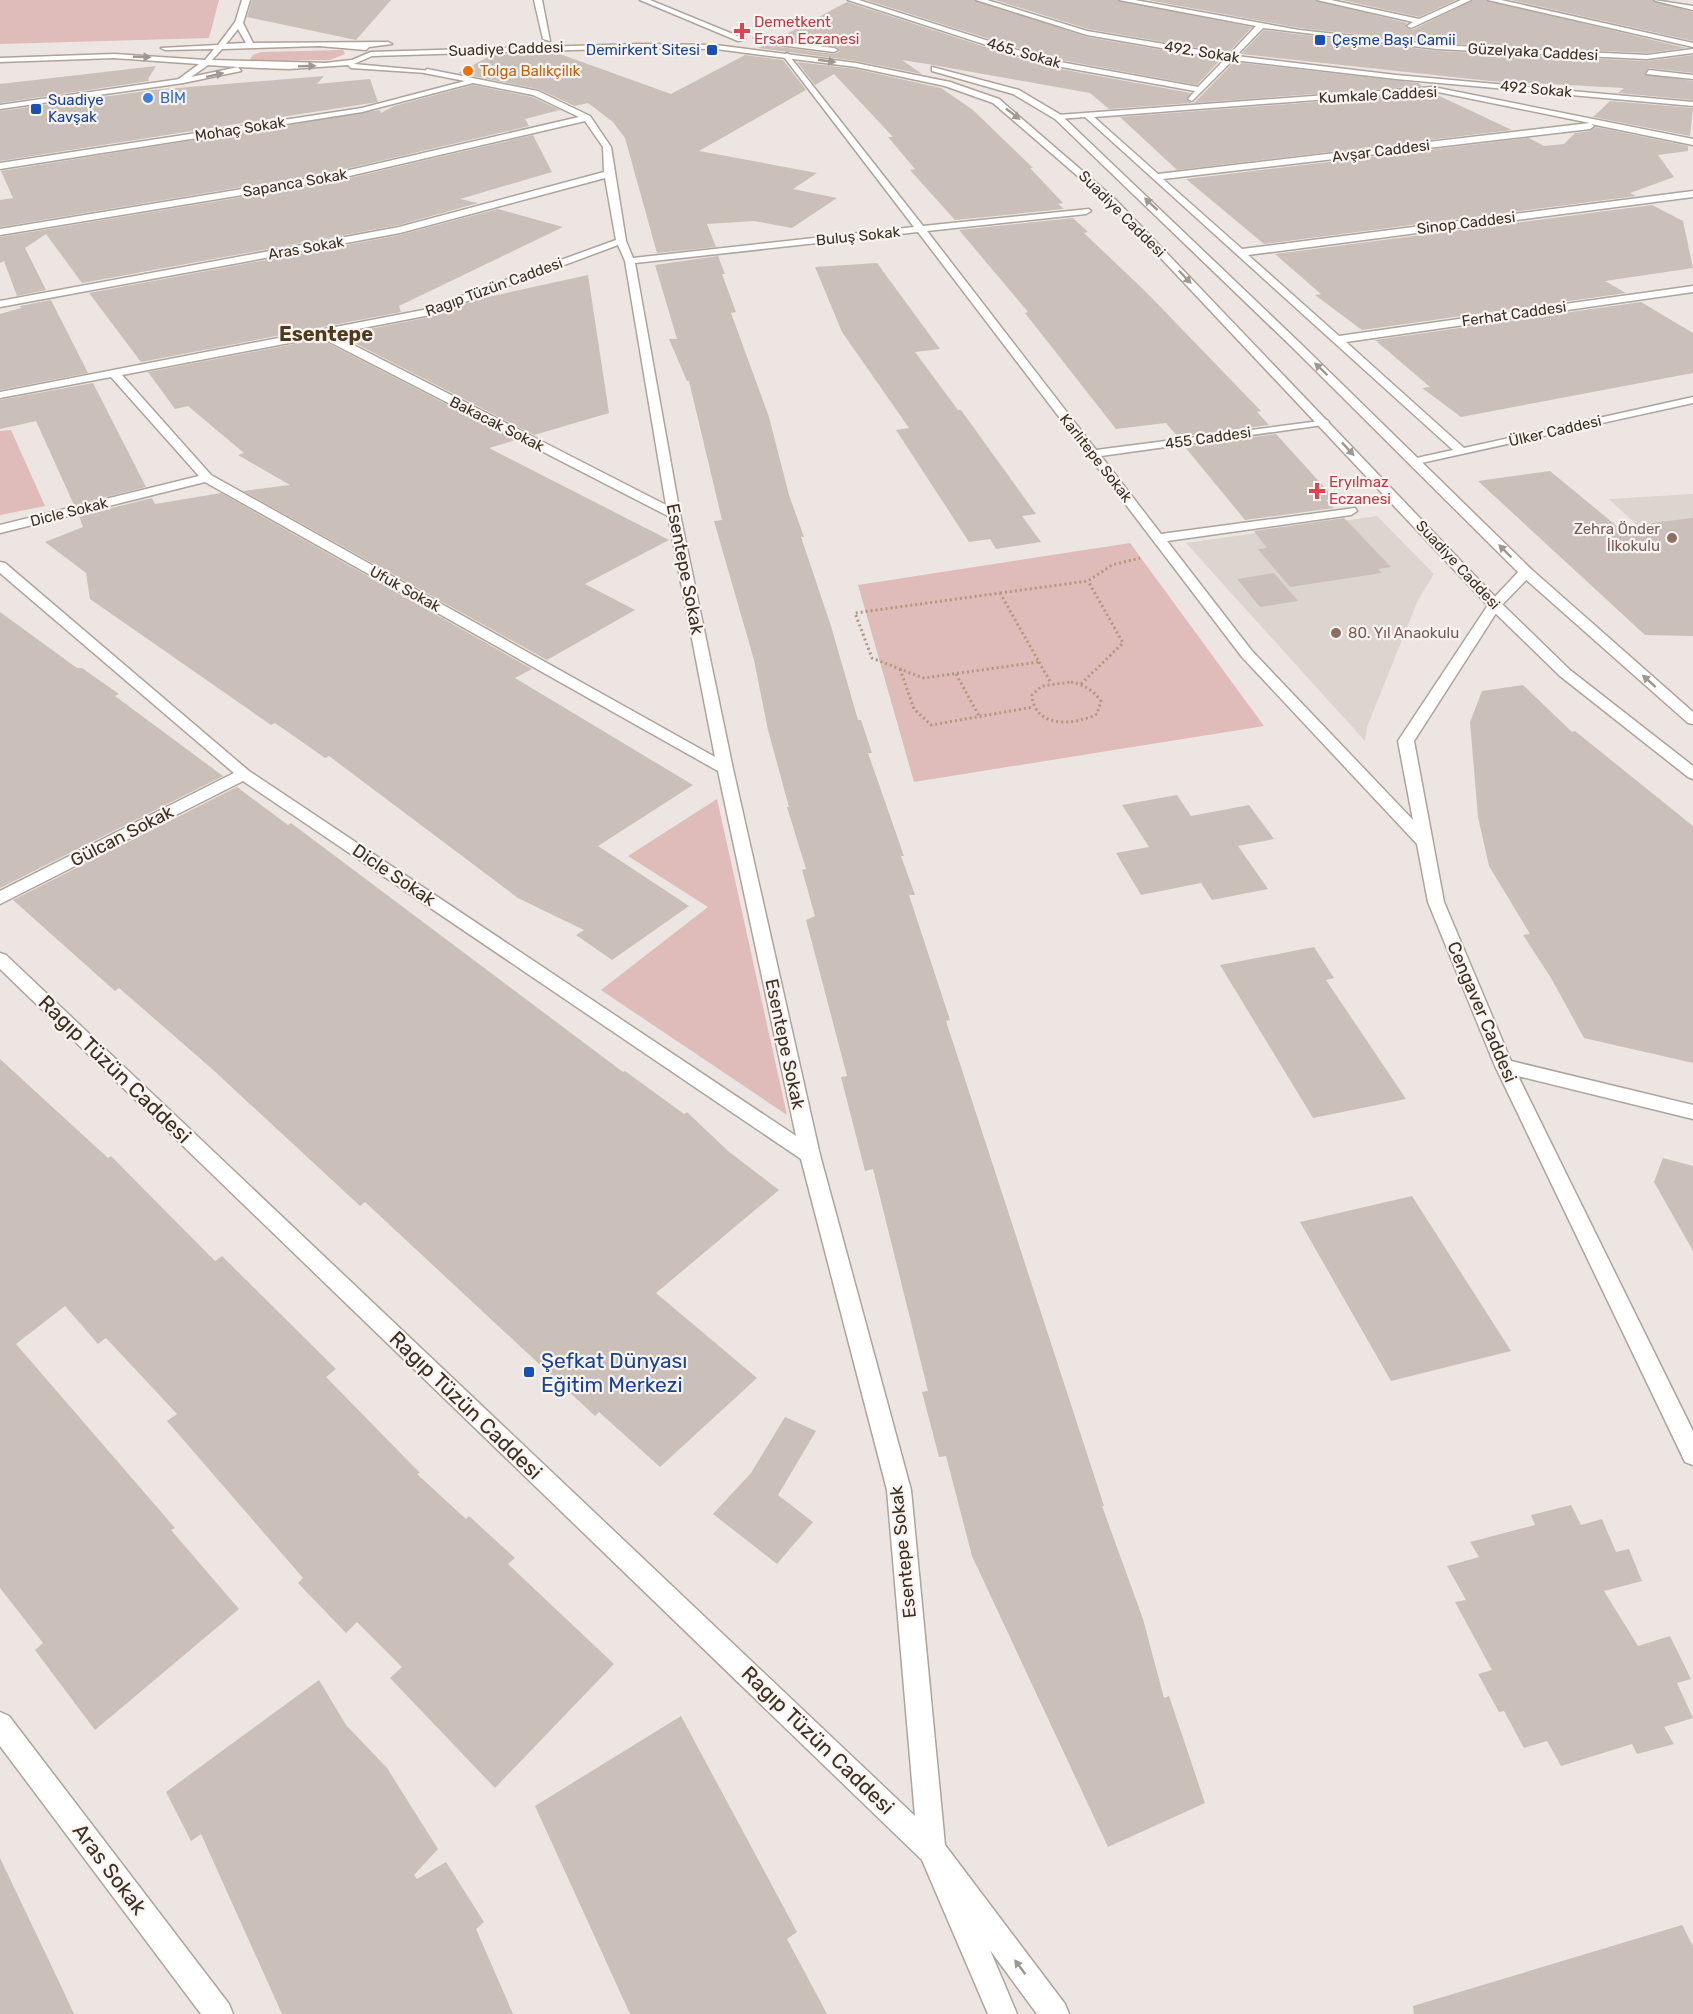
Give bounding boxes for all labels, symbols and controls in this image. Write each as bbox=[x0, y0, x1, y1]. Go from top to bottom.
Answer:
place label: Demetkent Ersan Eczanesi bbox=[754, 13, 859, 48]
marker: Demetkent Ersan Eczanesi bbox=[735, 24, 749, 38]
place label: Çeşme Başı Camii bbox=[1332, 31, 1456, 49]
marker: Çeşme Başı Camii bbox=[1313, 33, 1327, 47]
street label: 465. Sokak bbox=[985, 34, 1063, 72]
street label: 492. Sokak bbox=[1163, 37, 1241, 67]
street label: Suadiye Caddesi bbox=[448, 38, 564, 60]
street label: Güzelyaka Caddesi bbox=[1467, 40, 1599, 64]
place label: Demirkent Sitesi bbox=[586, 41, 700, 59]
marker: Demirkent Sitesi bbox=[705, 43, 719, 57]
one-way arrow bbox=[133, 52, 152, 61]
one-way arrow bbox=[818, 56, 837, 65]
one-way arrow bbox=[298, 61, 317, 70]
place label: Tolga Balıkçilık bbox=[480, 62, 581, 80]
marker: Tolga Balıkçilık bbox=[461, 64, 475, 78]
one-way arrow bbox=[205, 69, 224, 79]
street label: 492 Sokak bbox=[1499, 77, 1573, 101]
street label: Kumkale Caddesi bbox=[1318, 83, 1438, 107]
place label: BİM bbox=[160, 89, 186, 107]
place label: Suadiye Kavşak bbox=[48, 91, 104, 126]
marker: BİM bbox=[141, 91, 155, 105]
marker: Suadiye Kavşak bbox=[29, 102, 43, 116]
one-way arrow bbox=[1005, 108, 1020, 120]
street label: Mohaç Sokak bbox=[193, 113, 287, 145]
street label: Avşar Caddesi bbox=[1331, 136, 1431, 166]
street label: Sapanca Sokak bbox=[241, 165, 349, 201]
street label: Suadiye Caddesi bbox=[1075, 167, 1169, 261]
one-way arrow bbox=[1144, 198, 1158, 212]
street label: Sinop Caddesi bbox=[1416, 208, 1516, 238]
street label: Buluş Sokak bbox=[815, 223, 901, 249]
street label: Aras Sokak bbox=[267, 232, 346, 264]
street label: Ragıp Tüzün Caddesi bbox=[423, 254, 565, 320]
one-way arrow bbox=[1177, 270, 1191, 284]
street label: Ferhat Caddesi bbox=[1461, 298, 1567, 330]
district label: Esentepe bbox=[279, 322, 373, 346]
one-way arrow bbox=[1315, 363, 1329, 377]
street label: Bakacak Sokak bbox=[447, 392, 547, 456]
street label: Karlıtepe Sokak bbox=[1056, 410, 1136, 506]
street label: Ülker Caddesi bbox=[1507, 412, 1603, 450]
street label: 455 Caddesi bbox=[1164, 423, 1252, 453]
one-way arrow bbox=[1341, 441, 1355, 456]
place label: Eryılmaz Eczanesi bbox=[1329, 473, 1391, 508]
marker: Eryılmaz Eczanesi bbox=[1310, 484, 1324, 498]
street label: Dicle Sokak bbox=[28, 494, 110, 530]
street label: Esentepe Sokak bbox=[661, 502, 709, 637]
street label: Suadiye Caddesi bbox=[1412, 517, 1504, 613]
place label: Zehra Önder İlkokulu bbox=[1574, 520, 1660, 555]
marker: Zehra Önder İlkokulu bbox=[1665, 531, 1679, 545]
one-way arrow bbox=[1498, 544, 1512, 558]
street label: Ufuk Sokak bbox=[366, 562, 444, 616]
place label: 80. Yıl Anaokulu bbox=[1348, 624, 1459, 642]
marker: 80. Yıl Anaokulu bbox=[1329, 626, 1343, 640]
one-way arrow bbox=[1642, 675, 1657, 688]
street label: Gülcan Sokak bbox=[67, 800, 178, 871]
street label: Dicle Sokak bbox=[348, 839, 440, 911]
street label: Cengaver Caddesi bbox=[1442, 938, 1522, 1086]
street label: Esentepe Sokak bbox=[760, 977, 810, 1112]
street label: Ragıp Tüzün Caddesi bbox=[33, 990, 197, 1148]
street label: Ragıp Tüzün Caddesi bbox=[384, 1326, 548, 1484]
place label: Şefkat Dünyası Eğitim Merkezi bbox=[541, 1348, 687, 1397]
marker: Şefkat Dünyası Eğitim Merkezi bbox=[522, 1365, 536, 1379]
street label: Esentepe Sokak bbox=[885, 1484, 921, 1619]
street label: Ragıp Tüzün Caddesi bbox=[736, 1661, 900, 1819]
street label: Aras Sokak bbox=[68, 1819, 152, 1920]
one-way arrow bbox=[1014, 1960, 1026, 1976]

